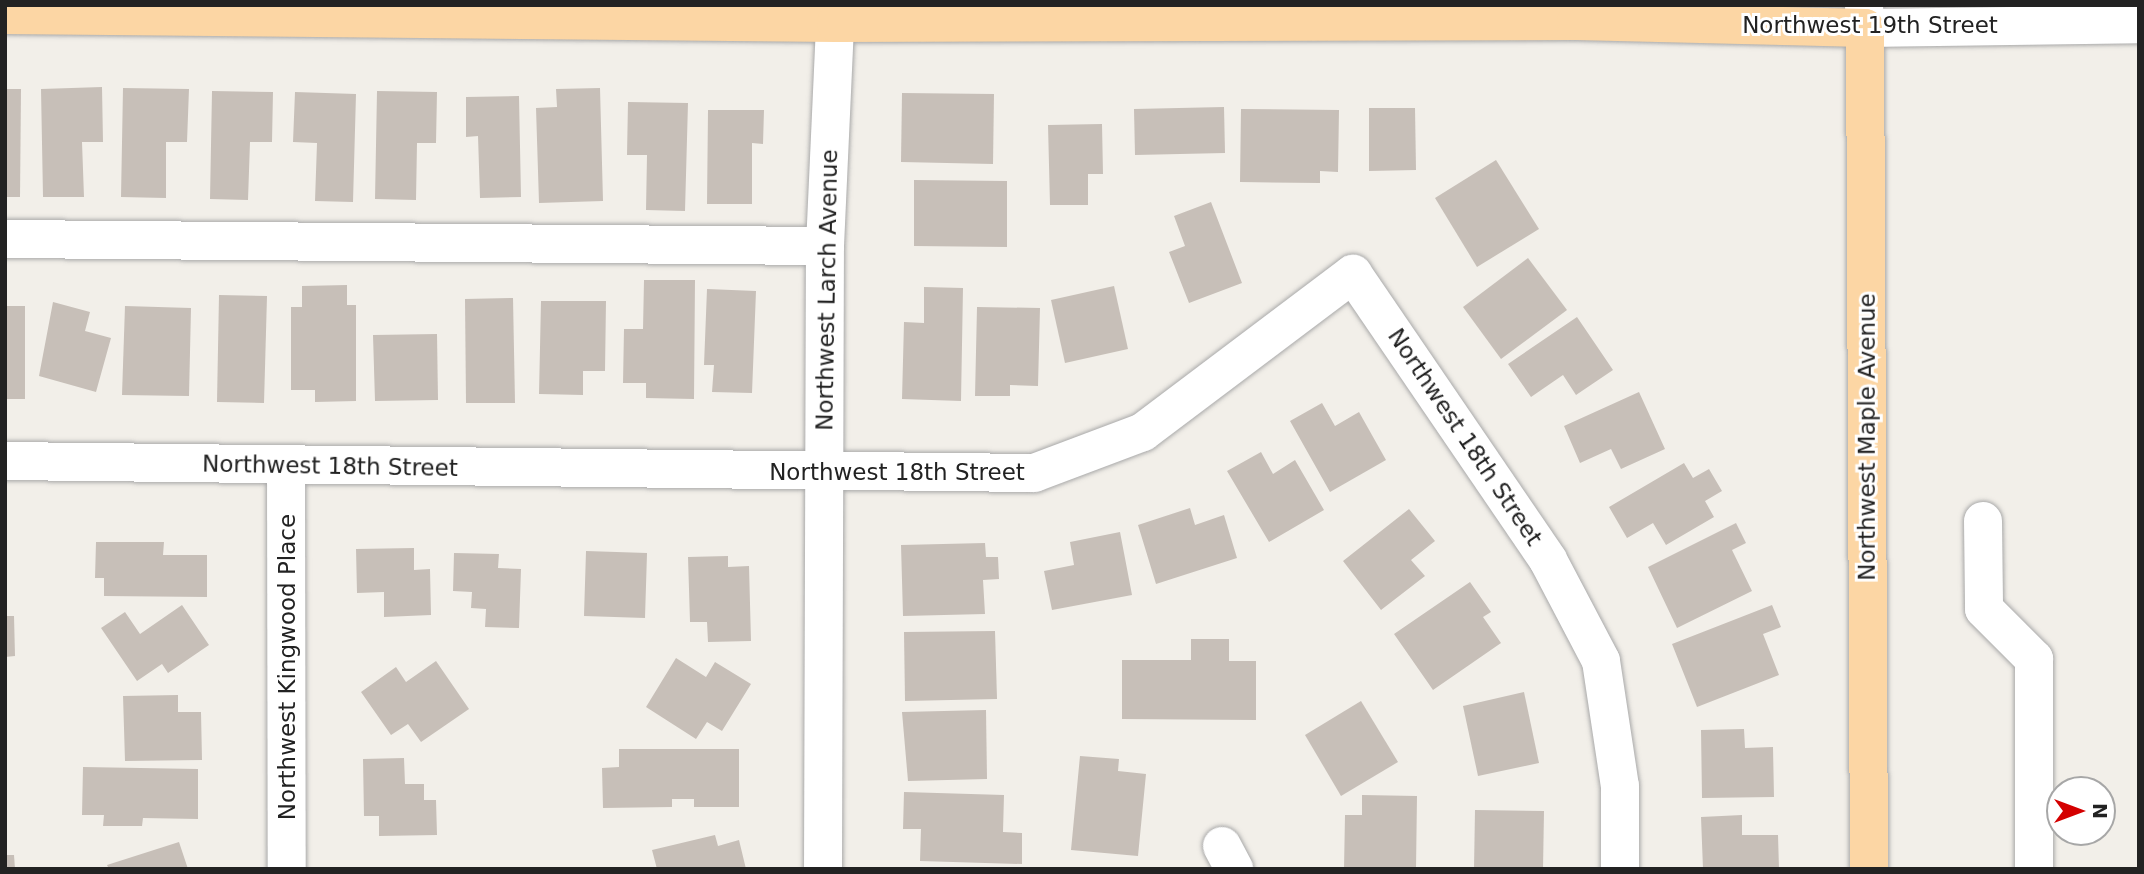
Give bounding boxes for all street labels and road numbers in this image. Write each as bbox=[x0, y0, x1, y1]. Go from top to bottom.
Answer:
street label: Northwest 19th Street bbox=[1742, 11, 1998, 39]
street label: Northwest Larch Avenue bbox=[811, 149, 843, 431]
street label: Northwest Maple Avenue bbox=[1853, 293, 1881, 581]
street label: Northwest 18th Street bbox=[1382, 323, 1548, 551]
street label: Northwest 18th Street bbox=[202, 450, 458, 482]
street label: Northwest 18th Street bbox=[769, 458, 1025, 486]
street label: Northwest Kingwood Place bbox=[273, 514, 301, 820]

